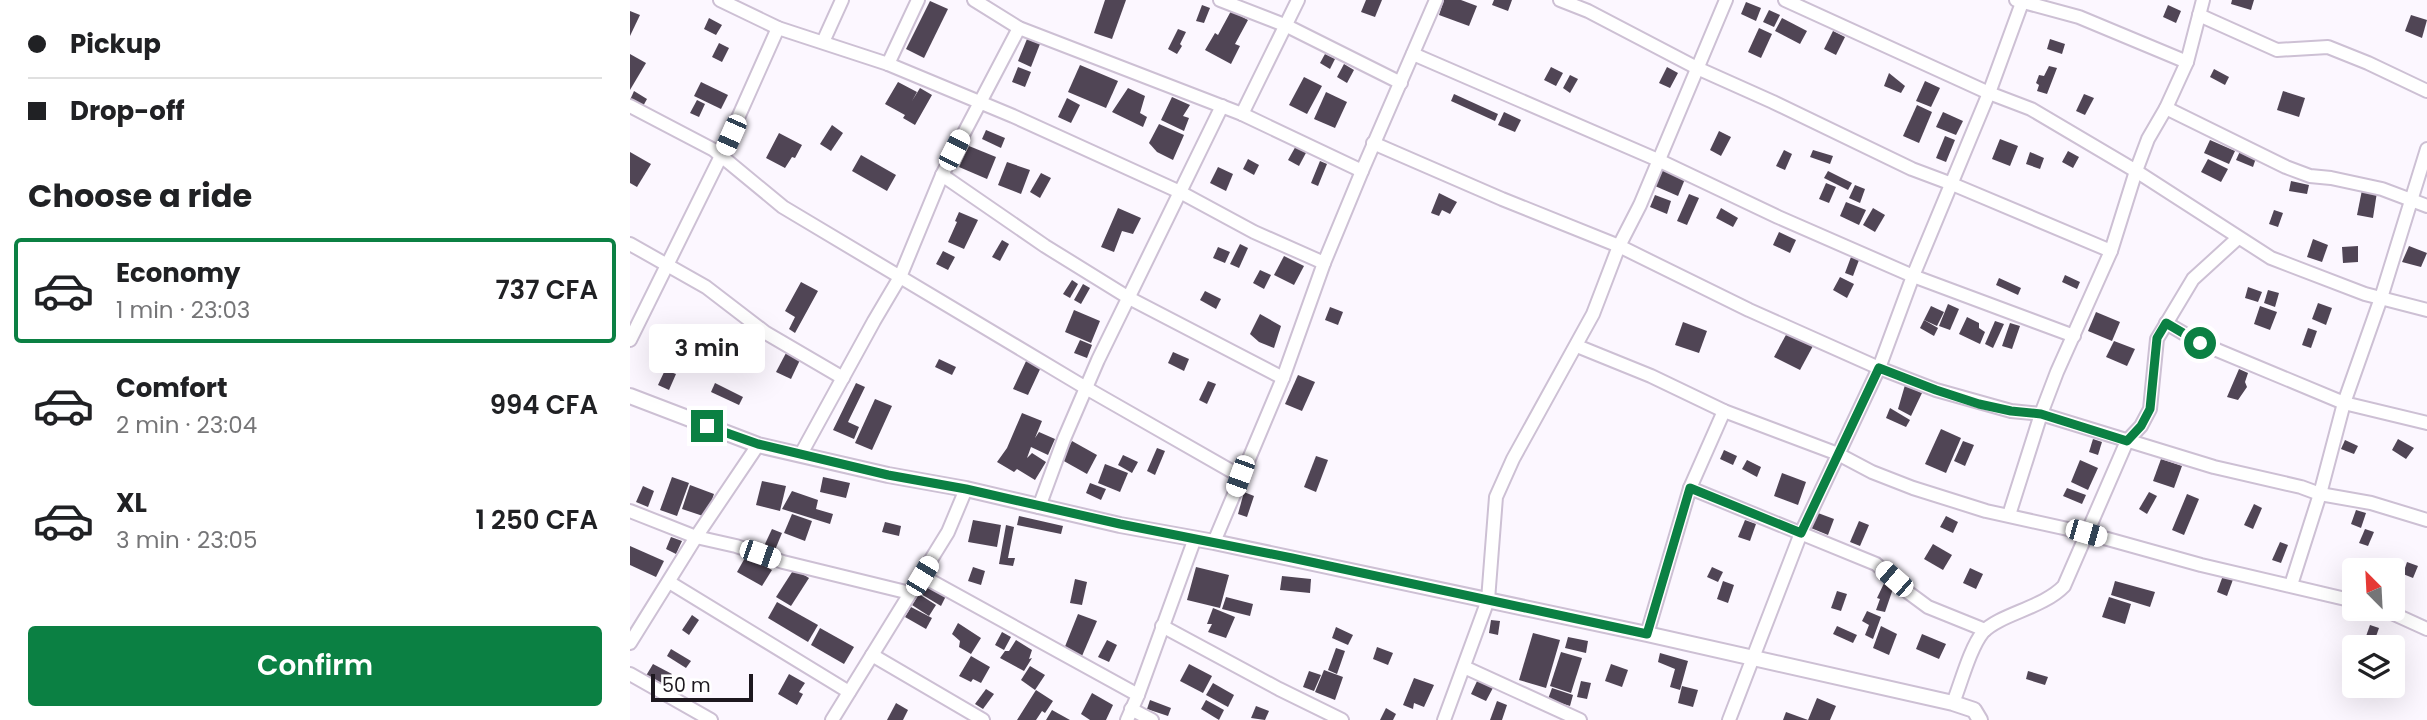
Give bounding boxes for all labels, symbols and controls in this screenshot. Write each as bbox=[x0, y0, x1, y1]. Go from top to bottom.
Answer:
text: Pickup bbox=[70, 26, 161, 62]
text: Drop-off bbox=[70, 93, 185, 129]
car bbox=[713, 112, 750, 158]
car bbox=[936, 127, 973, 173]
text: Choose a ride bbox=[28, 173, 252, 218]
text: Economy bbox=[116, 255, 240, 291]
icon: car bbox=[32, 259, 95, 322]
text: 737 CFA bbox=[495, 272, 598, 308]
text: 1 min · 23:03 bbox=[116, 294, 250, 326]
callout: 3 min bbox=[649, 324, 765, 374]
route start bbox=[2184, 327, 2216, 359]
text: 3 min bbox=[675, 332, 739, 364]
text: Comfort bbox=[116, 370, 228, 406]
icon: car bbox=[32, 374, 95, 437]
text: 994 CFA bbox=[490, 387, 598, 423]
text: 2 min · 23:04 bbox=[116, 409, 257, 441]
route end bbox=[691, 410, 723, 442]
car bbox=[1223, 453, 1258, 499]
text: XL bbox=[116, 485, 147, 521]
icon: car bbox=[32, 489, 95, 552]
text: 1 250 CFA bbox=[475, 502, 598, 538]
car bbox=[2063, 517, 2110, 549]
text: 3 min · 23:05 bbox=[116, 524, 257, 556]
car bbox=[737, 537, 784, 571]
car bbox=[903, 553, 942, 599]
car bbox=[1872, 557, 1917, 601]
north arrow bbox=[2342, 558, 2404, 621]
map controls bbox=[2342, 558, 2405, 698]
button: Confirm bbox=[28, 626, 602, 706]
button: layers bbox=[2342, 635, 2405, 698]
scale bar bbox=[651, 671, 752, 703]
text: 50 m bbox=[662, 672, 711, 699]

